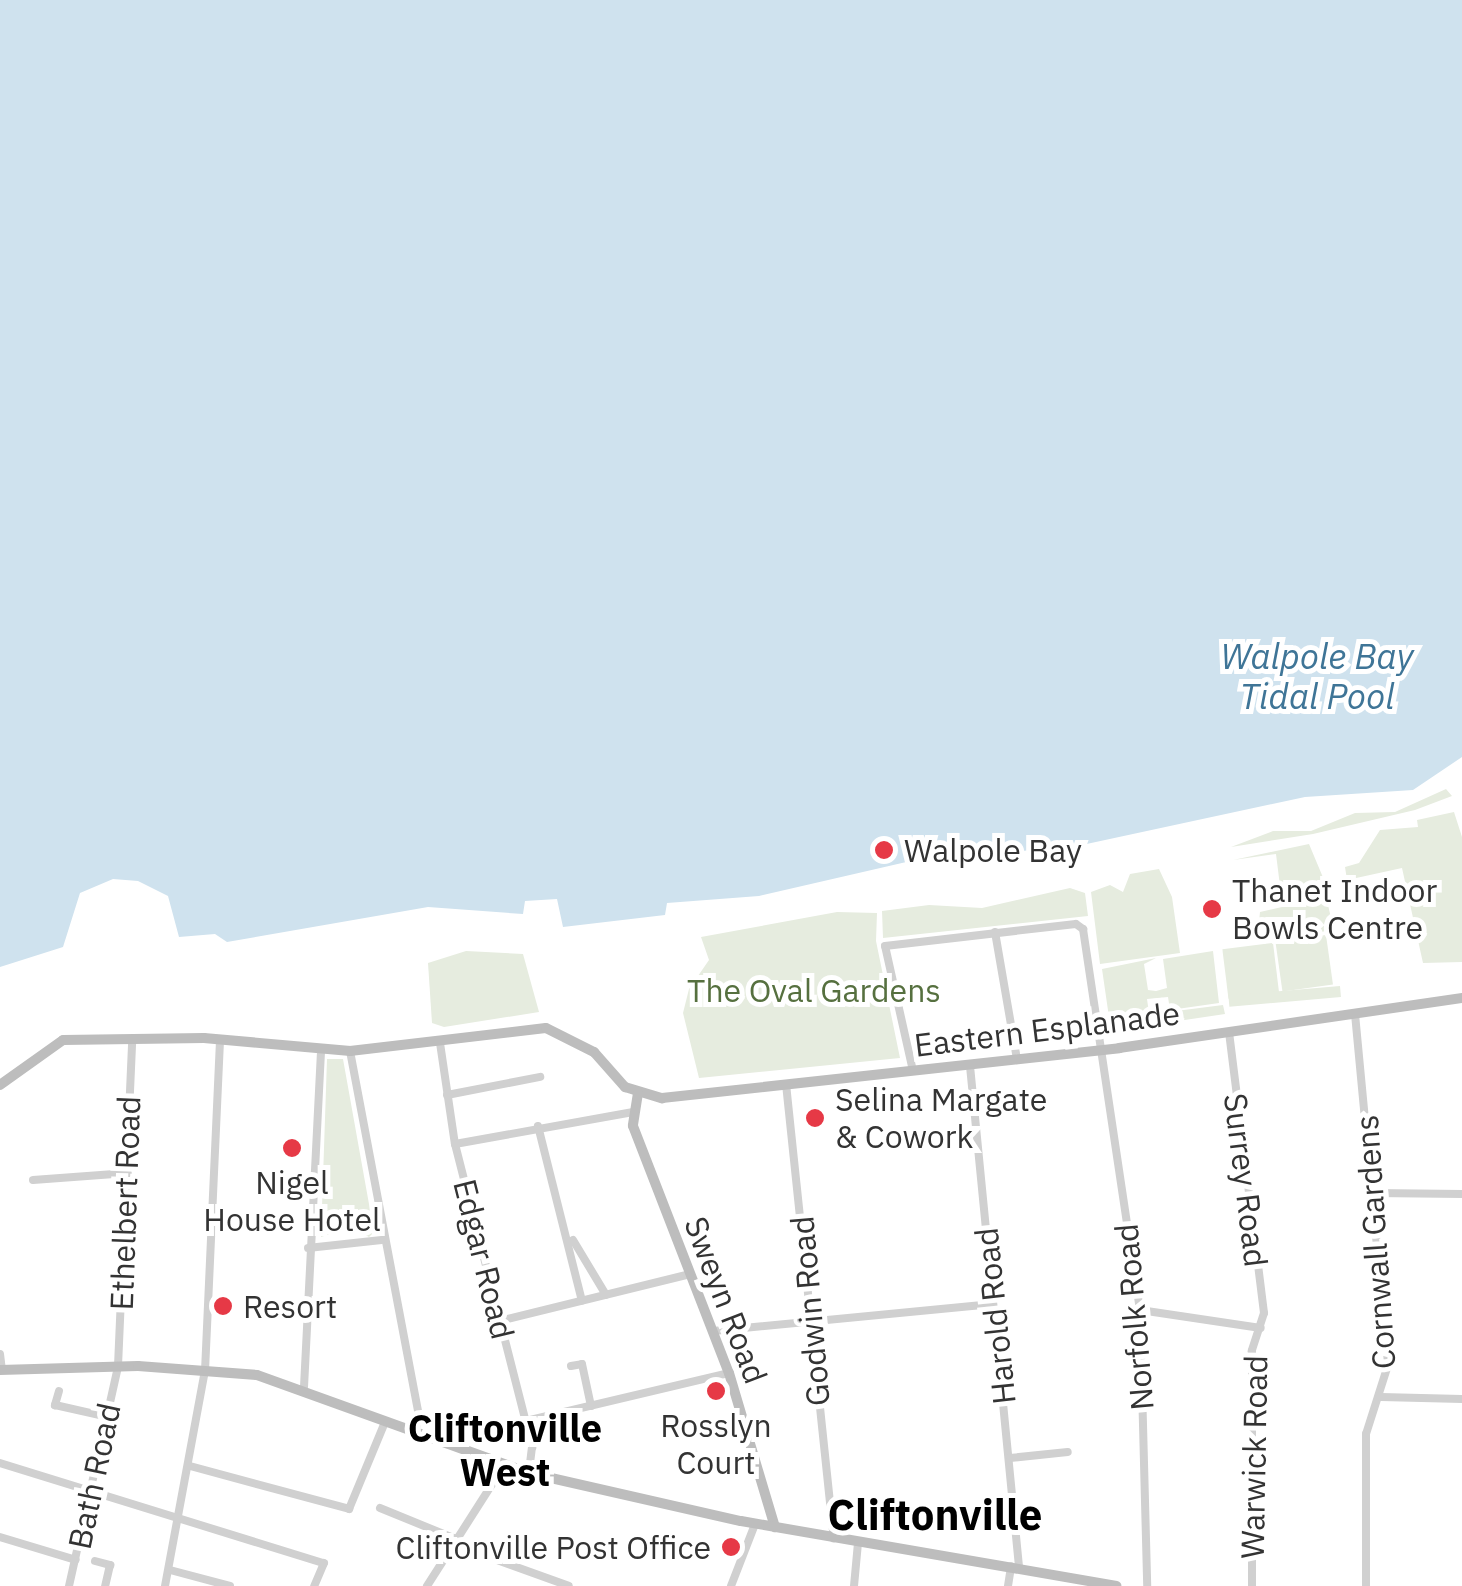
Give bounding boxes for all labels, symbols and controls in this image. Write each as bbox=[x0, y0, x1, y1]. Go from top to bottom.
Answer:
water label: Walpole Bay Tidal Pool bbox=[1221, 635, 1413, 717]
place label: Walpole Bay bbox=[904, 831, 1082, 869]
marker: Walpole Bay bbox=[873, 839, 895, 861]
place label: Thanet Indoor Bowls Centre bbox=[1232, 872, 1437, 947]
marker: Thanet Indoor Bowls Centre bbox=[1201, 898, 1223, 920]
park label: The Oval Gardens bbox=[687, 971, 941, 1009]
street label: Eastern Esplanade bbox=[912, 994, 1182, 1064]
place label: Selina Margate & Cowork bbox=[835, 1081, 1047, 1156]
street label: Surrey Road bbox=[1216, 1091, 1276, 1269]
street label: Ethelbert Road bbox=[102, 1095, 148, 1311]
marker: Selina Margate & Cowork bbox=[804, 1107, 826, 1129]
street label: Cornwall Gardens bbox=[1347, 1114, 1403, 1370]
marker: Nigel House Hotel bbox=[281, 1137, 303, 1159]
place label: Nigel House Hotel bbox=[203, 1164, 381, 1239]
street label: Edgar Road bbox=[446, 1175, 522, 1343]
street label: Sweyn Road bbox=[677, 1211, 775, 1389]
street label: Godwin Road bbox=[783, 1214, 837, 1408]
street label: Norfolk Road bbox=[1107, 1222, 1161, 1412]
street label: Harold Road bbox=[967, 1226, 1023, 1406]
place label: Resort bbox=[243, 1287, 337, 1325]
marker: Resort bbox=[212, 1295, 234, 1317]
street label: Warwick Road bbox=[1233, 1355, 1275, 1559]
marker: Rosslyn Court bbox=[705, 1380, 727, 1402]
street label: Bath Road bbox=[60, 1399, 128, 1553]
district label: Cliftonville West bbox=[408, 1405, 602, 1495]
place label: Rosslyn Court bbox=[660, 1407, 772, 1482]
district label: Cliftonville bbox=[828, 1490, 1042, 1540]
place label: Cliftonville Post Office bbox=[396, 1528, 711, 1566]
marker: Cliftonville Post Office bbox=[720, 1536, 742, 1558]

